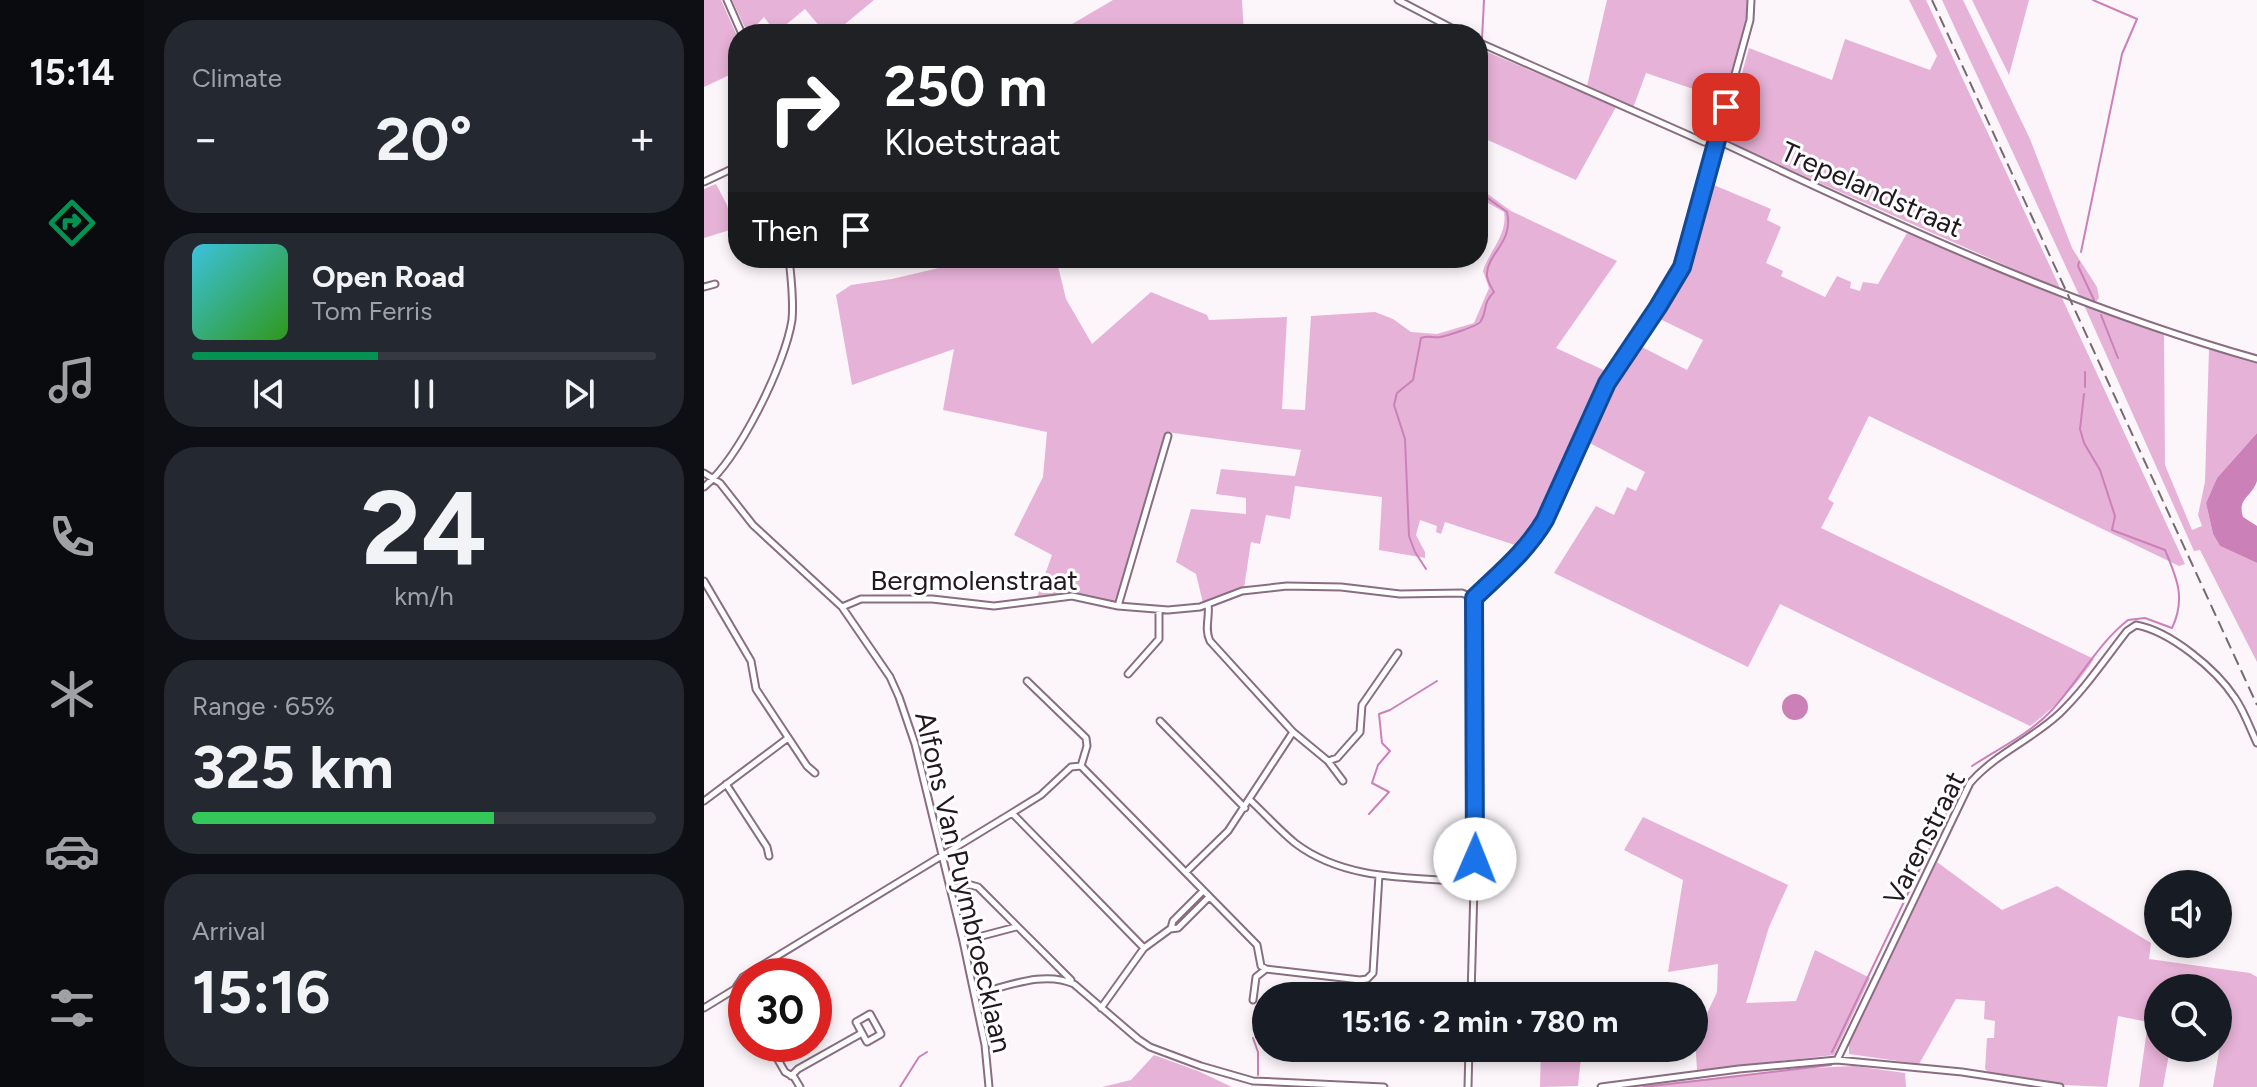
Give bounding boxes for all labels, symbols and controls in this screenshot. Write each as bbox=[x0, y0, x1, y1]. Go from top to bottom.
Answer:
text: 15:14 bbox=[30, 51, 114, 94]
text: 250 m bbox=[884, 53, 1047, 120]
icon: right bbox=[752, 56, 856, 160]
text: Climate bbox=[192, 62, 282, 94]
pin bbox=[1692, 73, 1760, 141]
icon: arrive bbox=[1704, 85, 1748, 129]
text: 20° bbox=[376, 103, 472, 175]
text: − bbox=[192, 112, 219, 165]
text: + bbox=[629, 112, 656, 165]
text: Kloetstraat bbox=[884, 121, 1061, 164]
street label: Trepelandstraat bbox=[1776, 134, 1968, 244]
icon: directions bbox=[44, 195, 100, 251]
icon: arrive bbox=[834, 208, 878, 252]
text: Then bbox=[752, 212, 818, 249]
text: Open Road bbox=[312, 258, 465, 295]
text: Tom Ferris bbox=[312, 295, 432, 327]
icon: music bbox=[44, 352, 100, 408]
icon: previous bbox=[247, 372, 291, 416]
icon: pause bbox=[402, 372, 446, 416]
icon: next bbox=[557, 372, 601, 416]
text: 24 bbox=[361, 465, 487, 590]
icon: phone bbox=[44, 509, 100, 565]
street label: Bergmolenstraat bbox=[870, 563, 1078, 597]
text: km/h bbox=[394, 580, 454, 612]
icon: climate bbox=[44, 666, 100, 722]
text: Range · 65% bbox=[192, 690, 335, 722]
street label: Alfons Van Puymbroecklaan bbox=[908, 708, 1020, 1056]
text: 325 km bbox=[192, 731, 394, 803]
street label: Varenstraat bbox=[1876, 766, 1972, 910]
position arrow bbox=[1433, 817, 1517, 901]
icon: car bbox=[44, 823, 100, 879]
map controls bbox=[2144, 870, 2232, 1062]
button: sound bbox=[2144, 870, 2232, 958]
text: Arrival bbox=[192, 915, 265, 947]
text: 15:16 bbox=[192, 956, 330, 1028]
speed limit sign: 30 bbox=[728, 958, 832, 1062]
button: search bbox=[2144, 974, 2232, 1062]
icon: filters bbox=[44, 980, 100, 1036]
text: 15:16 · 2 min · 780 m bbox=[1342, 1003, 1618, 1040]

